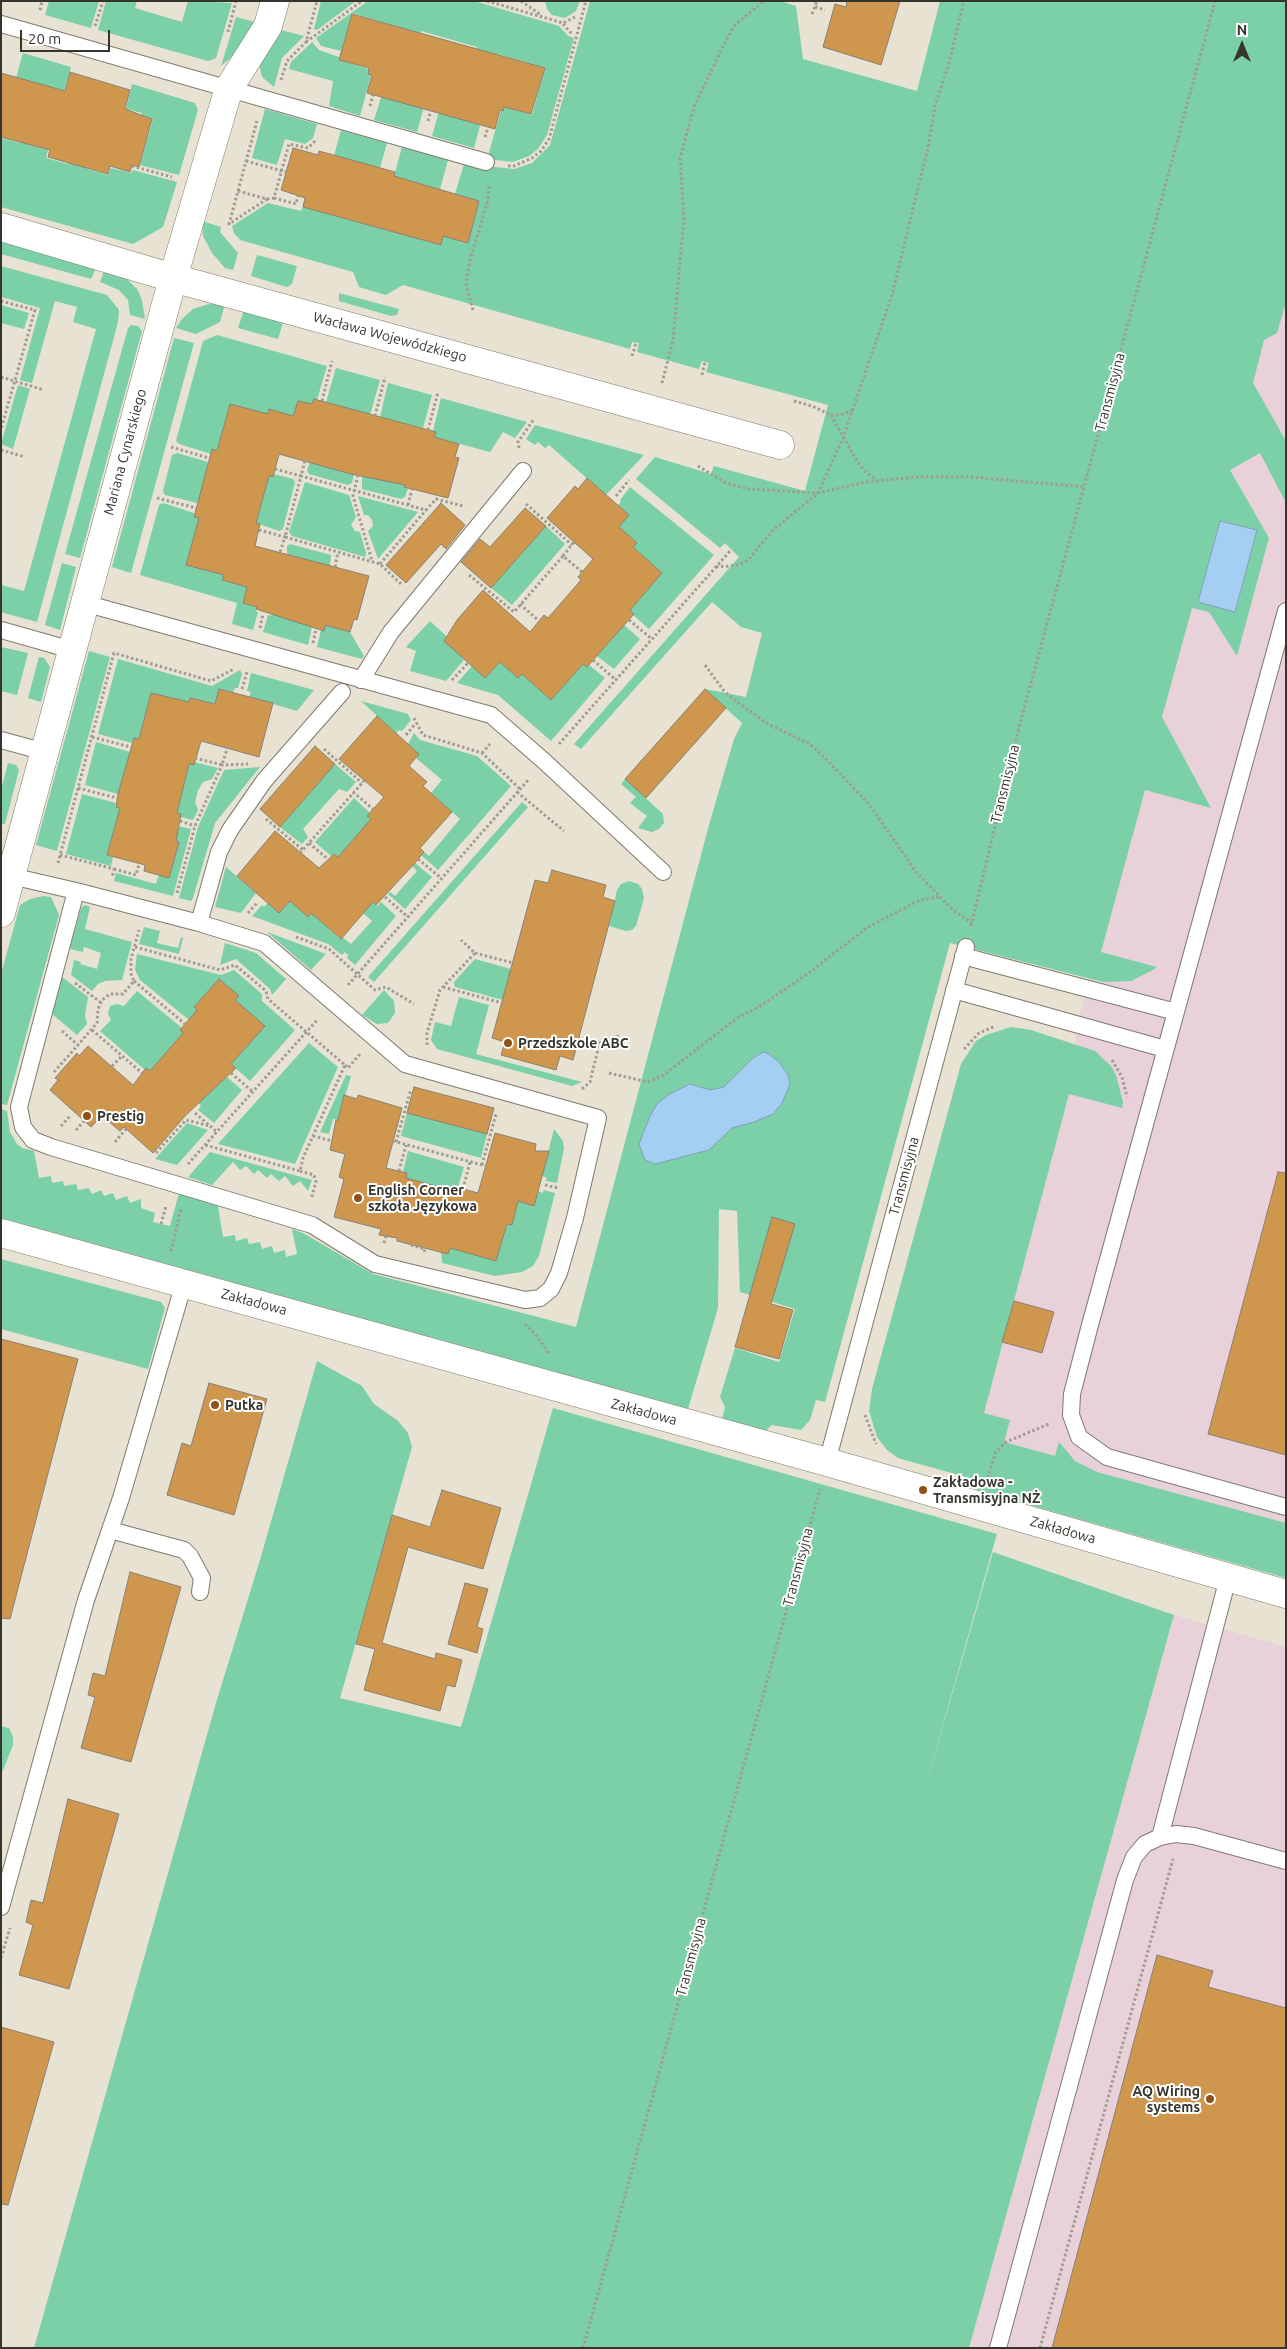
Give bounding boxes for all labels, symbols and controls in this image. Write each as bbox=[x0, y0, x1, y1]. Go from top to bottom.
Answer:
scale bar bbox=[22, 20, 112, 52]
north arrow bbox=[1217, 20, 1267, 70]
text: N bbox=[1237, 22, 1247, 38]
text: 20 m bbox=[28, 30, 61, 47]
street label: Wacława Wojewódzkiego bbox=[311, 308, 469, 366]
street label: Transmisyjna bbox=[1091, 351, 1129, 433]
street label: Mariana Cynarskiego bbox=[100, 387, 150, 517]
street label: Transmisyjna bbox=[987, 743, 1023, 825]
place label: Przedszkole ABC bbox=[518, 1035, 629, 1051]
marker: Przedszkole ABC bbox=[502, 1037, 514, 1049]
place label: Prestig bbox=[97, 1108, 144, 1124]
marker: Prestig bbox=[81, 1110, 93, 1122]
street label: Transmisyjna bbox=[885, 1135, 923, 1217]
place label: English Corner szkoła Językowa bbox=[368, 1182, 477, 1214]
marker: English Corner szkoła Językowa bbox=[352, 1192, 364, 1204]
street label: Zakładowa bbox=[219, 1285, 289, 1319]
street label: Zakładowa bbox=[609, 1395, 679, 1429]
place label: Putka bbox=[225, 1397, 263, 1413]
marker: Putka bbox=[209, 1399, 221, 1411]
place label: Zakładowa - Transmisyjna NŻ bbox=[933, 1474, 1040, 1506]
marker: Zakładowa - Transmisyjna NŻ bbox=[917, 1484, 929, 1496]
street label: Zakładowa bbox=[1028, 1513, 1098, 1547]
street label: Transmisyjna bbox=[779, 1526, 817, 1608]
street label: Transmisyjna bbox=[672, 1916, 710, 1998]
place label: AQ Wiring systems bbox=[1132, 2083, 1200, 2116]
marker: AQ Wiring systems bbox=[1204, 2093, 1216, 2105]

